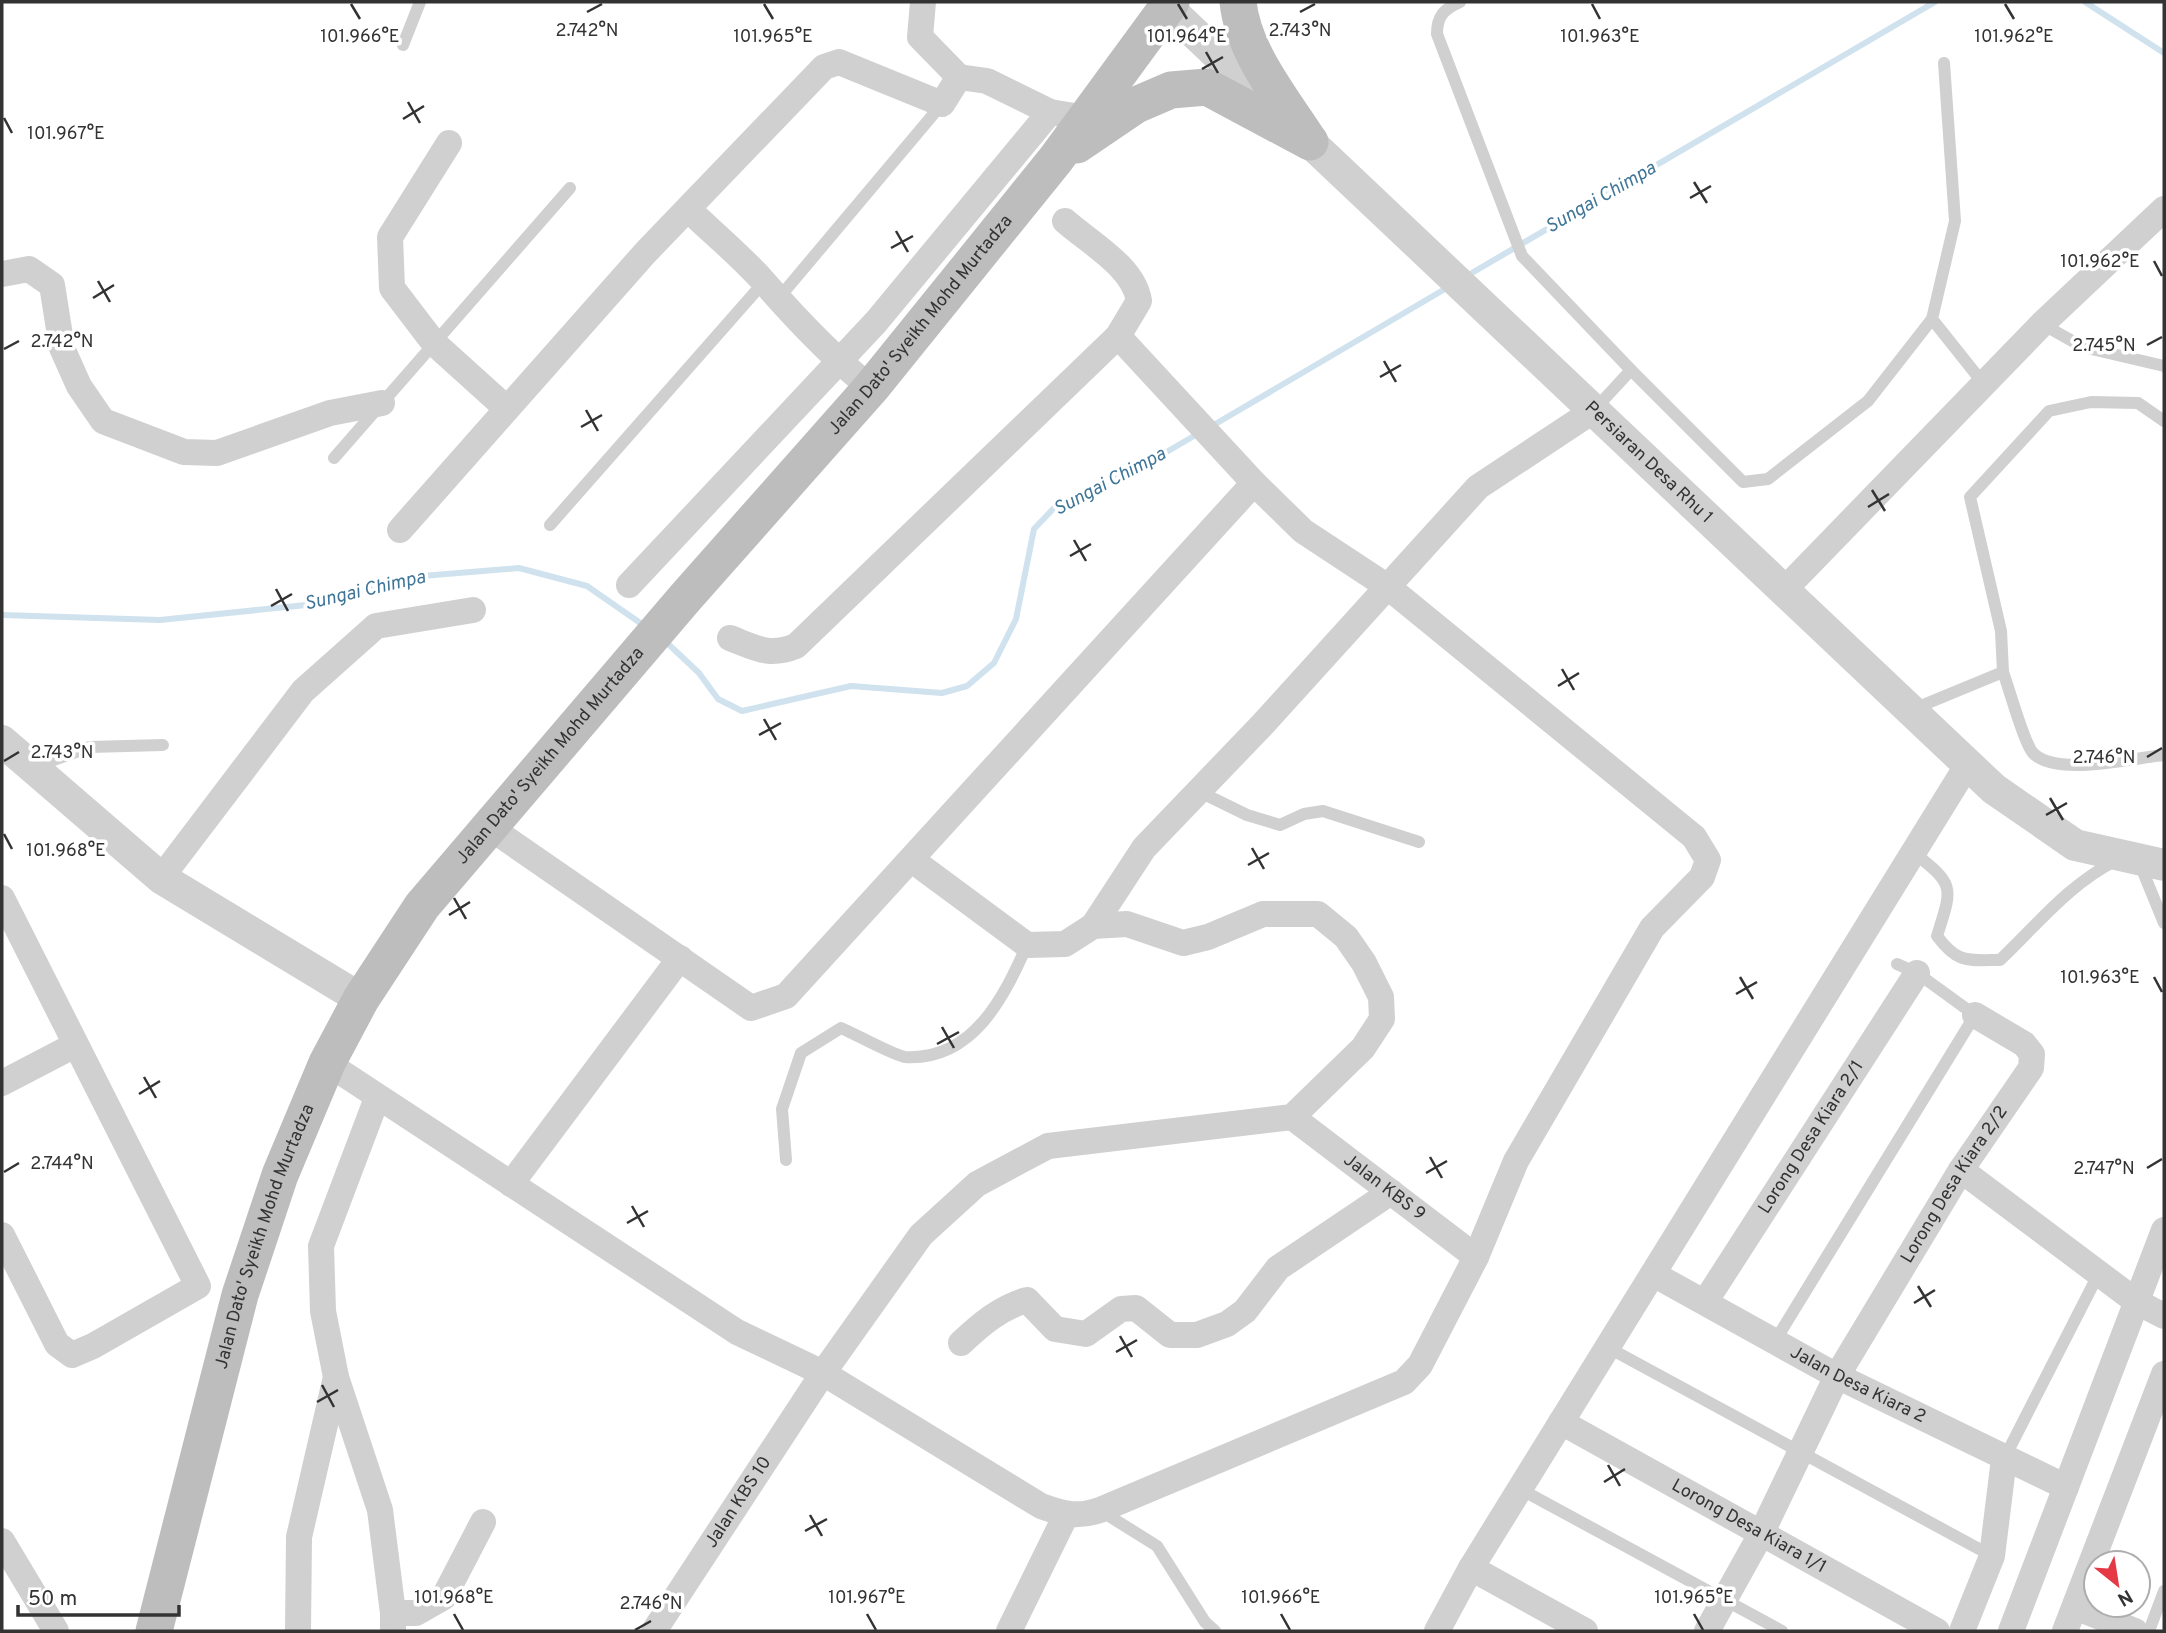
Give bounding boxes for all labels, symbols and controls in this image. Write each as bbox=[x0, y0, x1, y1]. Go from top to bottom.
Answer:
text: 2.742°N bbox=[555, 20, 619, 43]
text: 2.743°N bbox=[1269, 20, 1331, 43]
text: 101.966°E bbox=[320, 26, 400, 49]
text: 101.965°E bbox=[733, 26, 813, 49]
text: 101.964°E bbox=[1147, 26, 1227, 49]
text: 101.963°E bbox=[1560, 26, 1640, 49]
text: 101.962°E bbox=[1974, 26, 2054, 49]
text: 101.967°E bbox=[27, 123, 105, 146]
water label: Sungai Chimpa bbox=[1542, 157, 1661, 239]
street label: Jalan Dato' Syeikh Mohd Murtadza bbox=[823, 210, 1018, 440]
text: 101.962°E bbox=[2060, 251, 2140, 274]
text: 2.742°N bbox=[30, 331, 94, 354]
text: 2.745°N bbox=[2072, 335, 2136, 358]
street label: Persiaran Desa Rhu 1 bbox=[1580, 396, 1718, 529]
water label: Sungai Chimpa bbox=[1050, 442, 1170, 522]
water label: Sungai Chimpa bbox=[302, 565, 428, 617]
street label: Jalan Dato' Syeikh Mohd Murtadza bbox=[451, 642, 649, 869]
text: 2.743°N bbox=[31, 742, 93, 765]
text: 2.746°N bbox=[2073, 747, 2135, 770]
text: 101.968°E bbox=[26, 840, 106, 863]
text: 101.963°E bbox=[2060, 967, 2140, 990]
street label: Lorong Desa Kiara 2/1 bbox=[1753, 1056, 1869, 1218]
street label: Jalan Dato' Syeikh Mohd Murtadza bbox=[210, 1101, 320, 1372]
street label: Lorong Desa Kiara 2/2 bbox=[1896, 1101, 2013, 1268]
street label: Jalan KBS 9 bbox=[1339, 1149, 1430, 1226]
text: 2.744°N bbox=[30, 1153, 94, 1176]
text: 2.747°N bbox=[2073, 1158, 2135, 1181]
street label: Jalan Desa Kiara 2 bbox=[1786, 1341, 1930, 1429]
street label: Jalan KBS 10 bbox=[700, 1452, 777, 1552]
street label: Lorong Desa Kiara 1/1 bbox=[1667, 1474, 1830, 1579]
north arrow bbox=[2082, 1549, 2152, 1619]
scale bar bbox=[18, 1574, 178, 1618]
text: N bbox=[2113, 1583, 2136, 1611]
text: 50 m bbox=[28, 1586, 77, 1613]
text: 101.968°E bbox=[414, 1587, 494, 1610]
text: 101.967°E bbox=[828, 1587, 906, 1610]
text: 101.966°E bbox=[1241, 1587, 1321, 1610]
text: 101.965°E bbox=[1654, 1587, 1734, 1610]
text: 2.746°N bbox=[620, 1593, 682, 1616]

